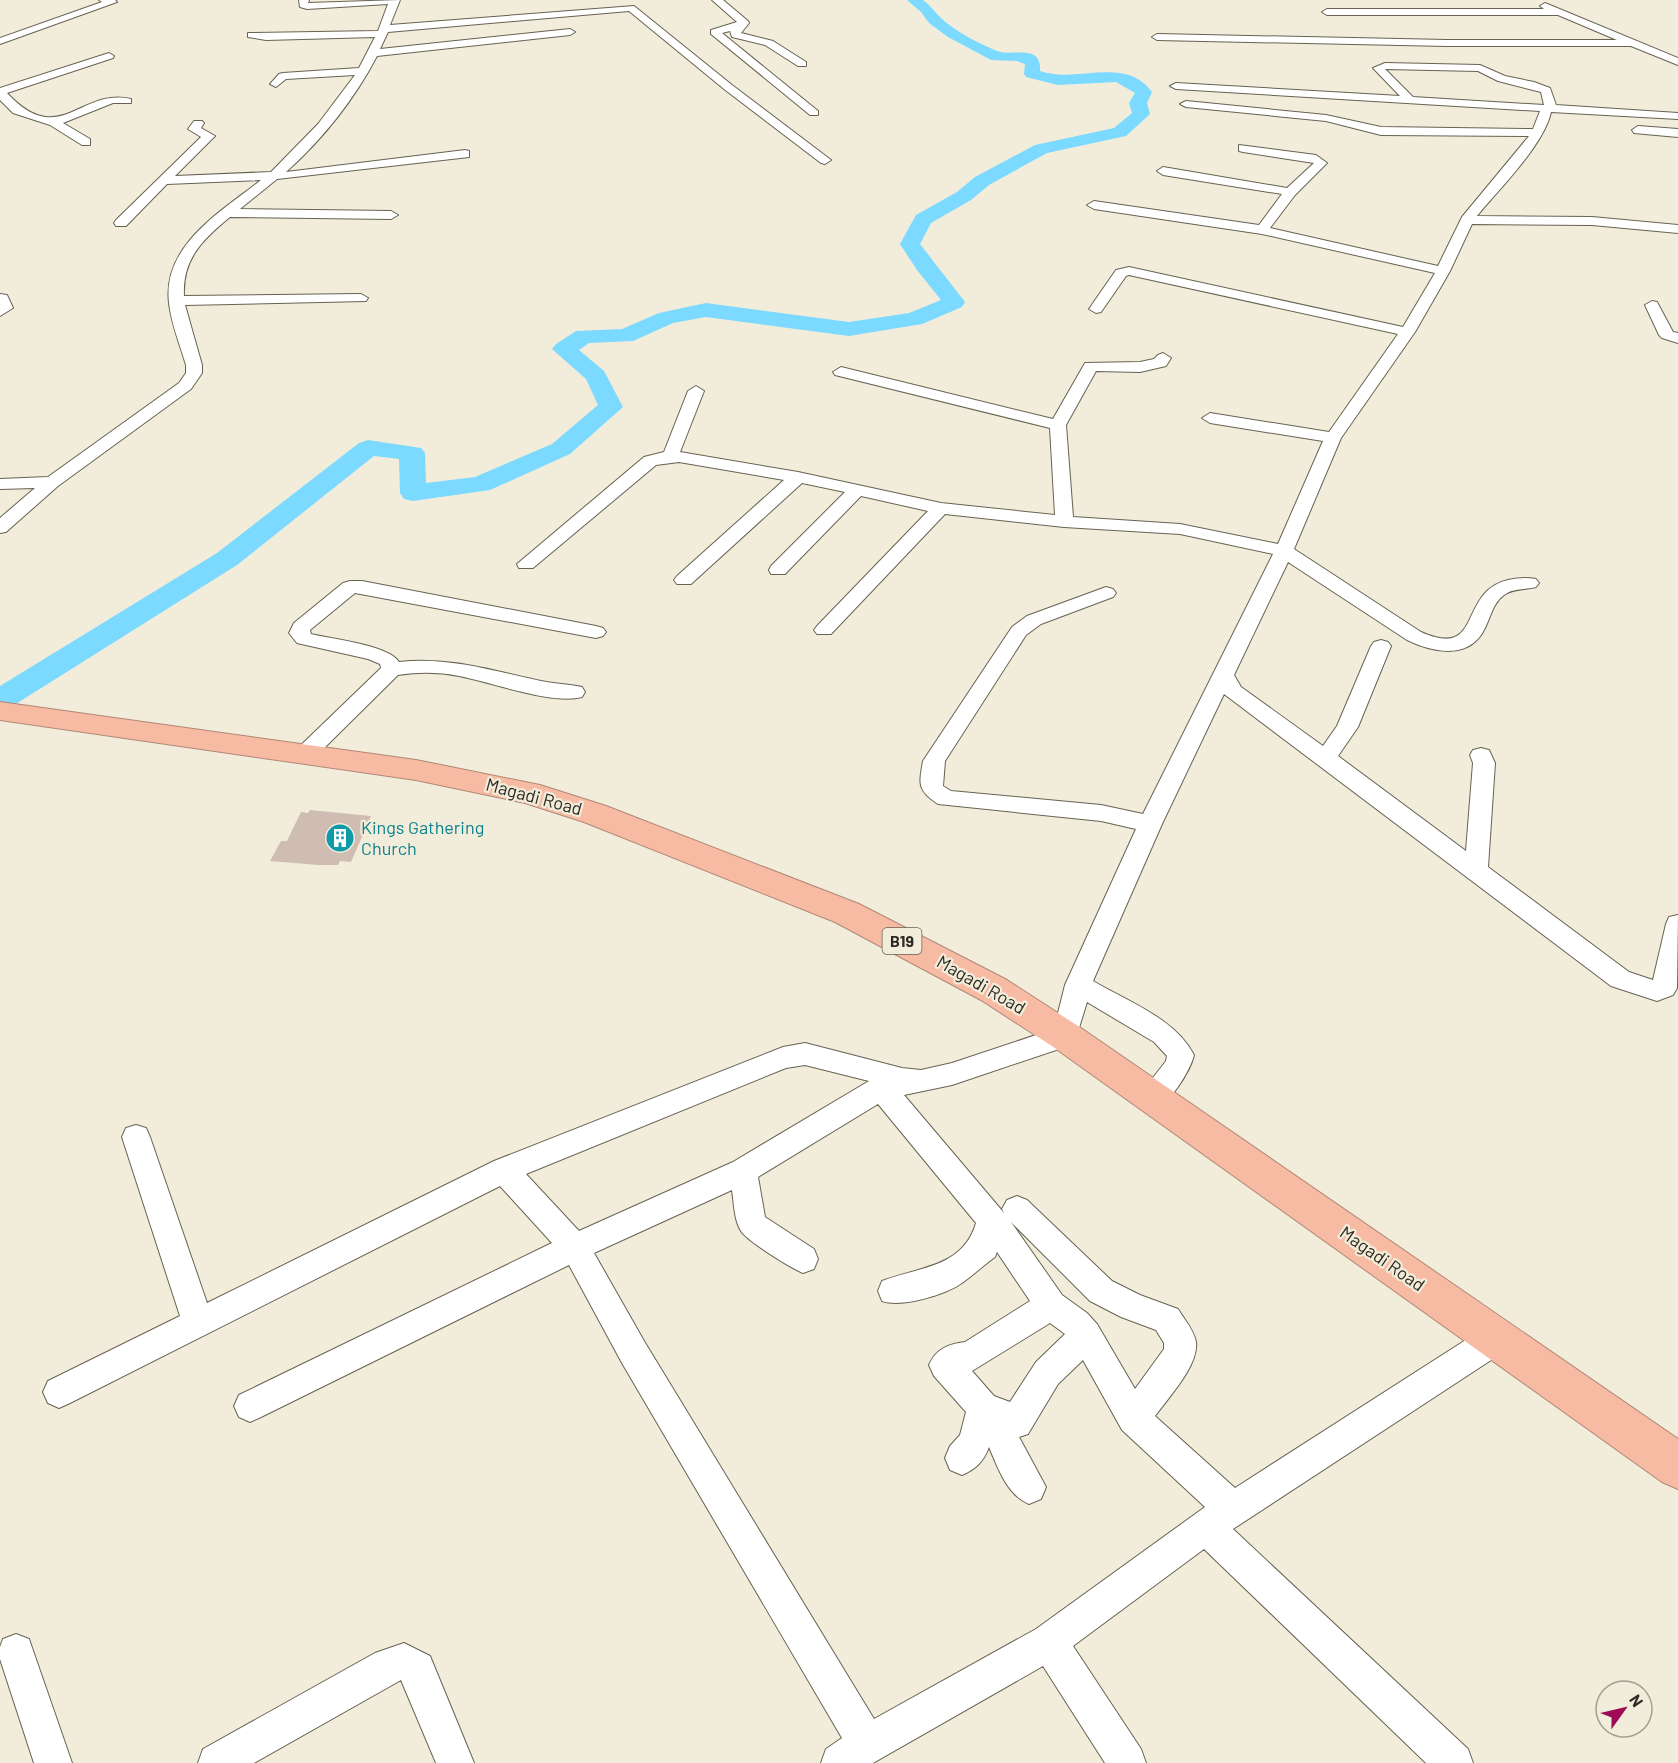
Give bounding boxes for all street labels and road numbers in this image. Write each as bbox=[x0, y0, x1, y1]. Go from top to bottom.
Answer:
street label: Magadi Road bbox=[484, 773, 585, 819]
road number: B19 bbox=[882, 928, 922, 954]
street label: Magadi Road bbox=[933, 950, 1030, 1018]
street label: Magadi Road bbox=[1336, 1221, 1429, 1296]

